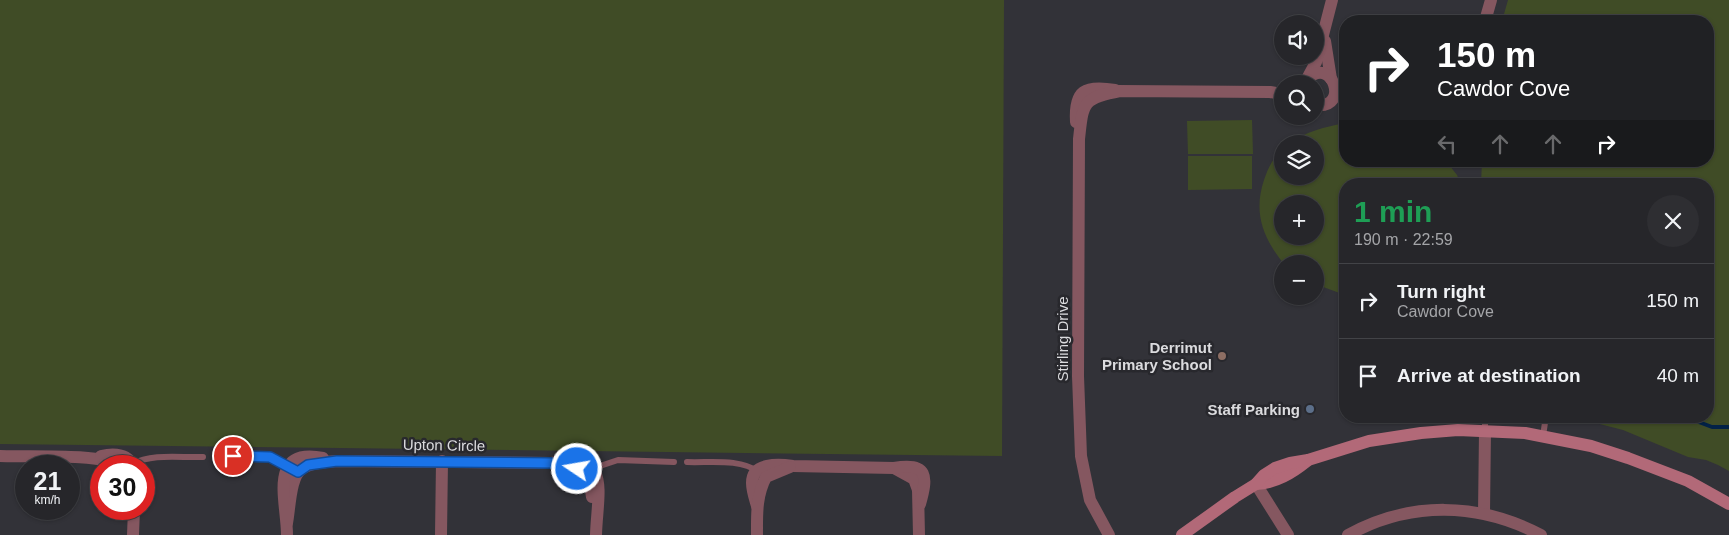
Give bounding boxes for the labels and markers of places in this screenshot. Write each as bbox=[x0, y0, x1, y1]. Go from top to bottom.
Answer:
place label: Derrimut Primary School bbox=[1102, 339, 1212, 373]
marker: Derrimut Primary School bbox=[1216, 350, 1228, 362]
place label: Staff Parking bbox=[1207, 401, 1300, 418]
marker: Staff Parking bbox=[1304, 403, 1316, 415]
pin bbox=[212, 435, 254, 477]

